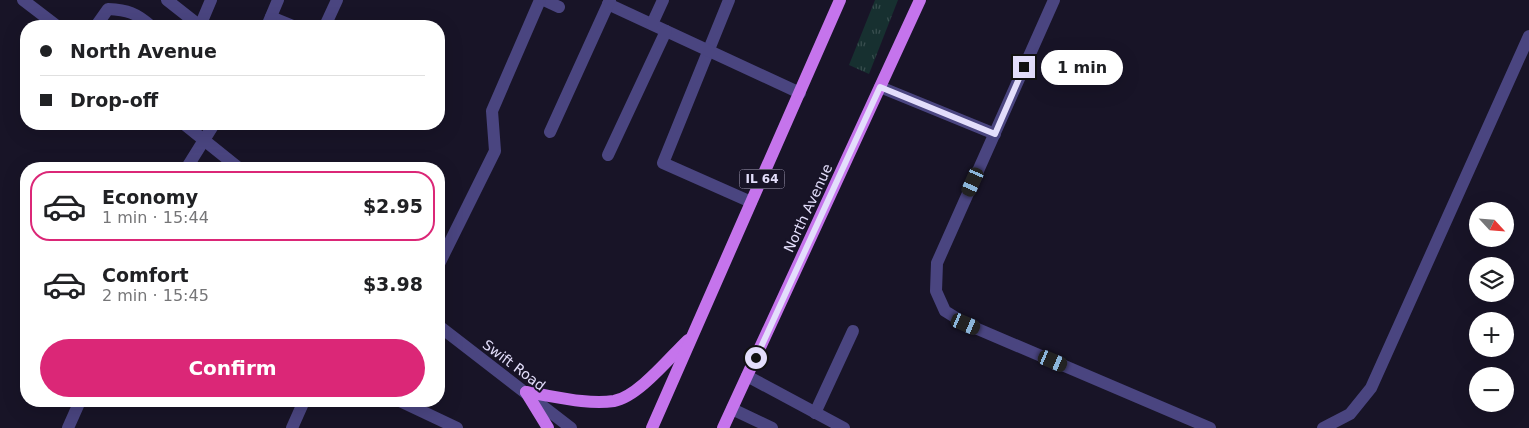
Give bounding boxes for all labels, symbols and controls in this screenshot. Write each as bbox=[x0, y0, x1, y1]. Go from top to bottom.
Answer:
text: North Avenue bbox=[70, 40, 217, 62]
callout: 1 min bbox=[1042, 50, 1124, 84]
route end bbox=[1013, 56, 1035, 78]
text: 1 min bbox=[1057, 58, 1107, 77]
text: Drop-off bbox=[70, 89, 158, 111]
street label: North Avenue bbox=[781, 161, 835, 255]
car bbox=[960, 165, 985, 199]
road number: IL 64 bbox=[740, 170, 784, 188]
icon: car bbox=[42, 184, 87, 229]
text: Economy bbox=[102, 186, 198, 208]
text: $2.95 bbox=[363, 195, 423, 217]
north arrow bbox=[1469, 202, 1514, 248]
map controls bbox=[1469, 202, 1514, 412]
text: 1 min · 15:44 bbox=[102, 208, 209, 227]
button: layers bbox=[1469, 257, 1514, 302]
icon: car bbox=[42, 262, 87, 307]
text: Comfort bbox=[102, 264, 189, 286]
text: $3.98 bbox=[363, 273, 423, 295]
text: 2 min · 15:45 bbox=[102, 286, 209, 305]
car bbox=[949, 311, 982, 337]
button: + bbox=[1469, 312, 1514, 357]
street label: Swift Road bbox=[480, 336, 548, 394]
button: Confirm bbox=[40, 339, 425, 397]
route start bbox=[745, 347, 767, 369]
car bbox=[1036, 348, 1069, 374]
button: − bbox=[1469, 367, 1514, 412]

